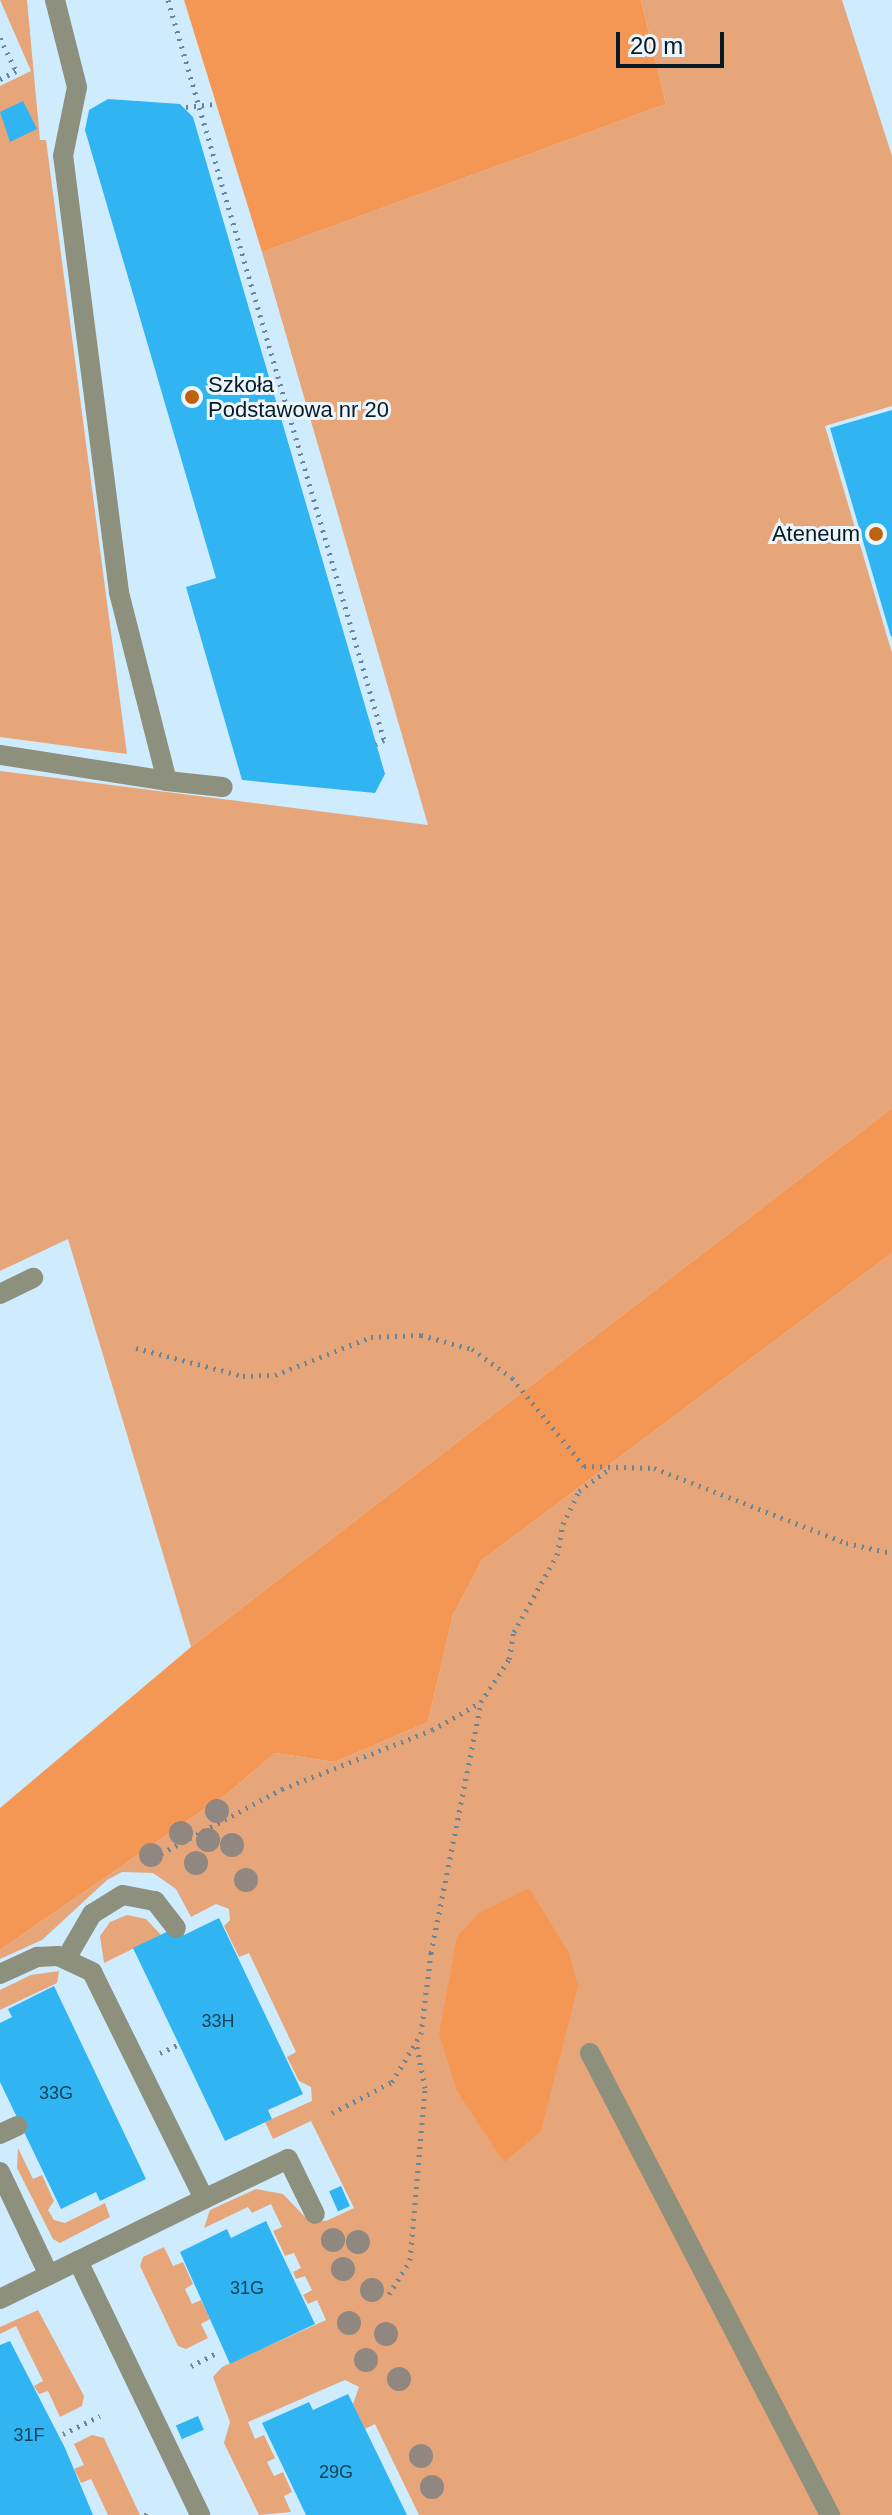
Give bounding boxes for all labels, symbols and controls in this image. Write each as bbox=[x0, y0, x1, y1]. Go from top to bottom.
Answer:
scale bar bbox=[620, 16, 728, 66]
text: 20 m bbox=[630, 32, 683, 59]
place label: Szkoła Podstawowa nr 20 bbox=[208, 371, 389, 422]
marker: Szkoła Podstawowa nr 20 bbox=[183, 388, 201, 406]
place label: Ateneum bbox=[772, 521, 860, 547]
marker: Ateneum bbox=[867, 525, 885, 543]
house number: 33H bbox=[201, 2010, 235, 2032]
house number: 33G bbox=[39, 2082, 73, 2104]
house number: 31G bbox=[230, 2277, 264, 2299]
house number: 31F bbox=[13, 2424, 45, 2446]
house number: 29G bbox=[319, 2461, 353, 2483]

